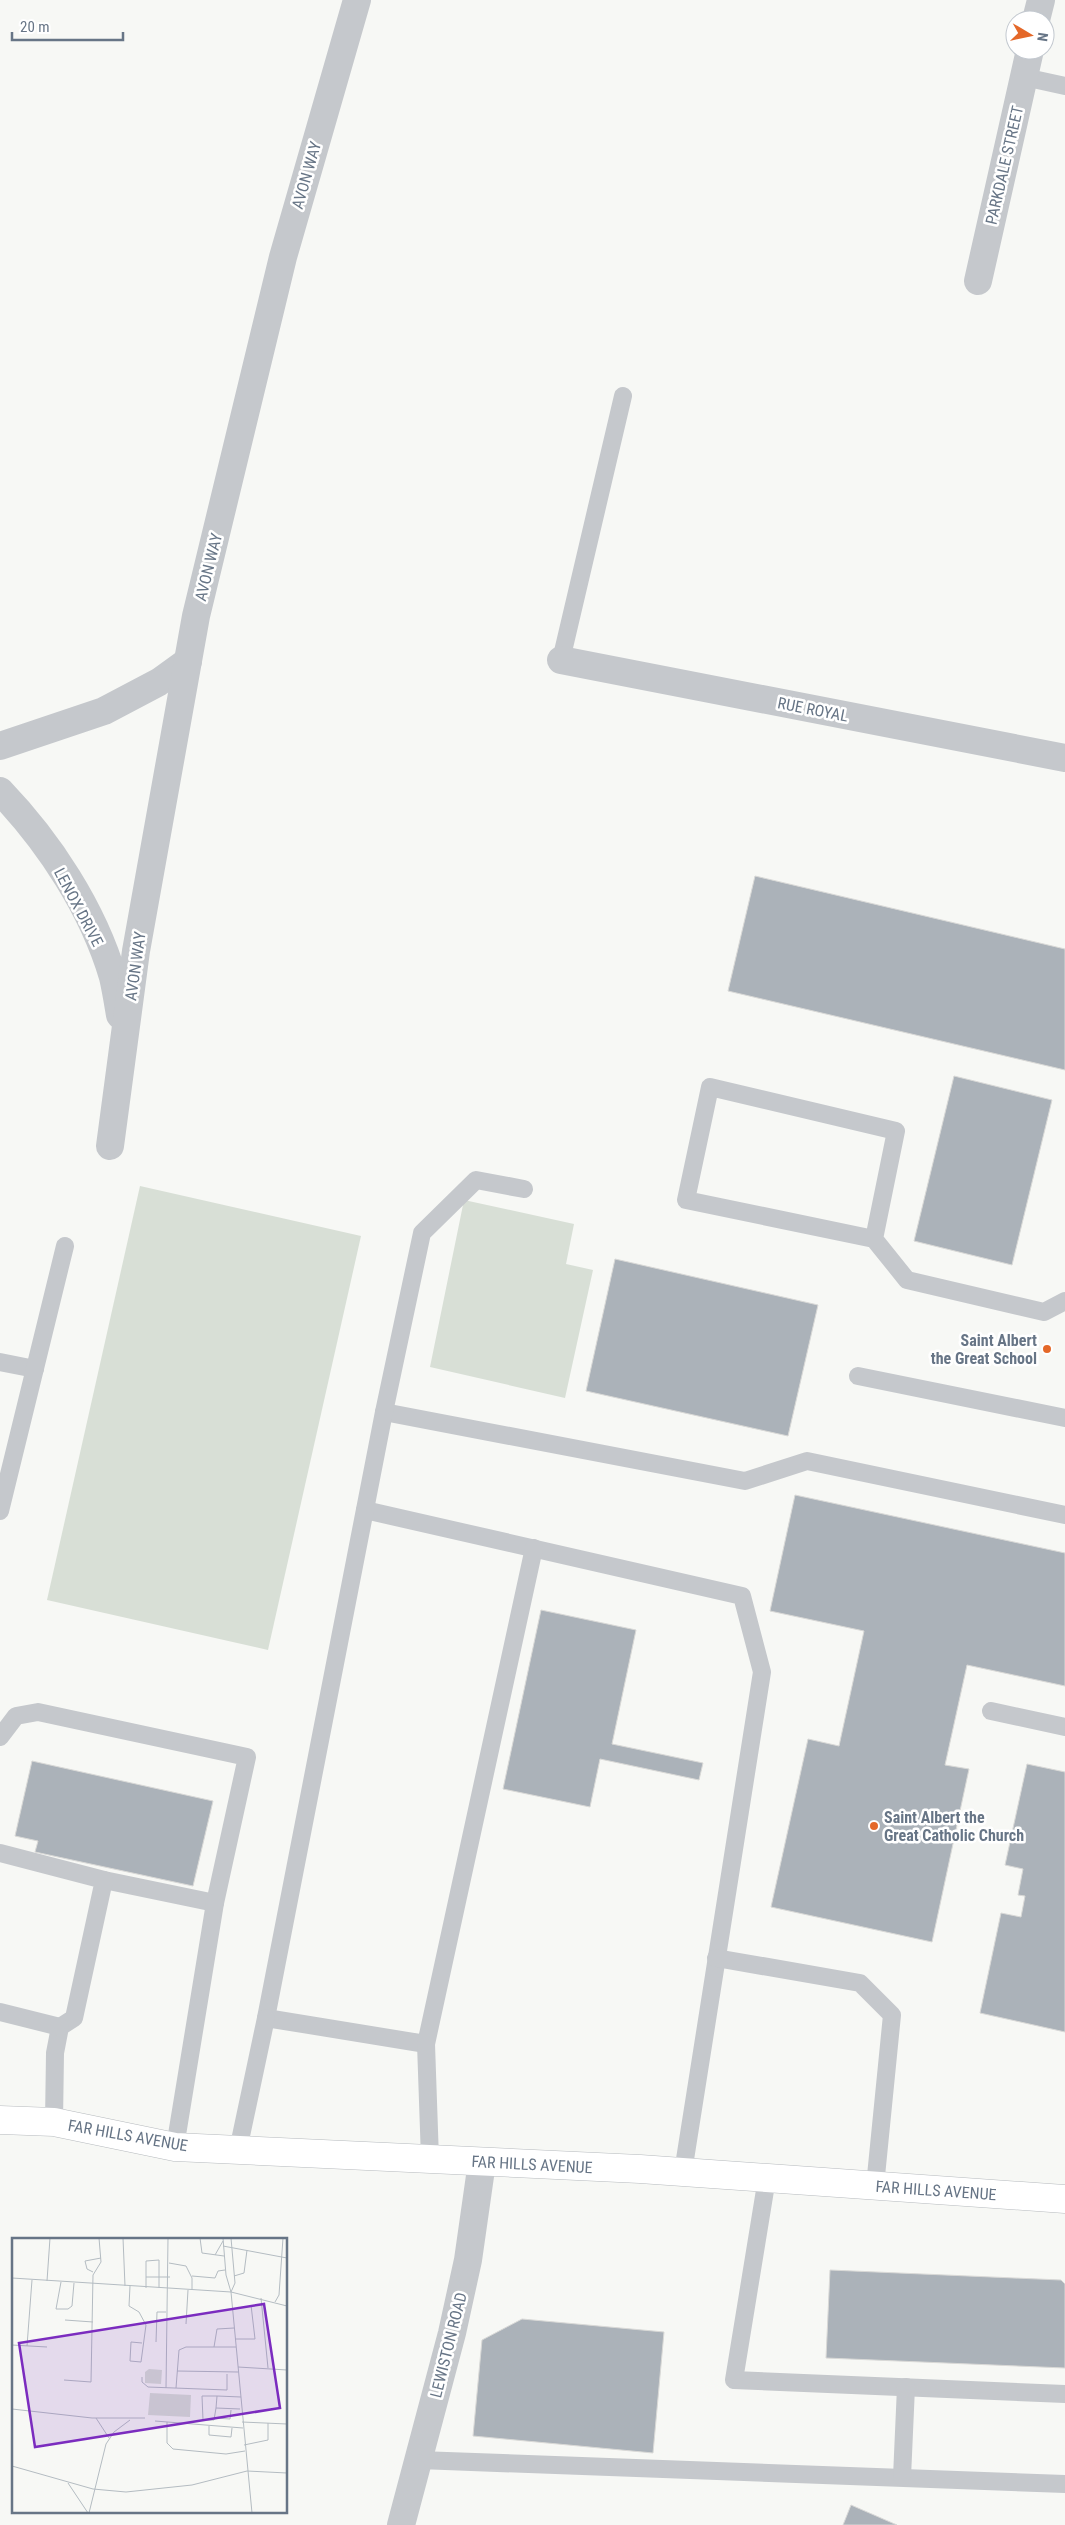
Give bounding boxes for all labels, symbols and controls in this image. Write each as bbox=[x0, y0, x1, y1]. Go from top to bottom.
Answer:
scale bar bbox=[12, 10, 124, 42]
north arrow bbox=[1005, 10, 1055, 60]
text: 20 m bbox=[20, 18, 50, 36]
text: N bbox=[1034, 32, 1051, 43]
street label: PARKDALE STREET bbox=[982, 104, 1027, 226]
street label: AVON WAY bbox=[288, 139, 325, 211]
street label: AVON WAY bbox=[191, 531, 226, 603]
street label: RUE ROYAL bbox=[776, 693, 850, 726]
street label: LENOX DRIVE bbox=[50, 865, 107, 950]
street label: AVON WAY bbox=[121, 930, 150, 1002]
place label: Saint Albert the Great School bbox=[931, 1331, 1037, 1368]
marker: Saint Albert the Great School bbox=[1041, 1343, 1053, 1355]
place label: Saint Albert the Great Catholic Church bbox=[884, 1808, 1024, 1845]
marker: Saint Albert the Great Catholic Church bbox=[868, 1820, 880, 1832]
street label: FAR HILLS AVENUE bbox=[67, 2116, 189, 2155]
street label: FAR HILLS AVENUE bbox=[471, 2152, 593, 2177]
street label: FAR HILLS AVENUE bbox=[875, 2177, 997, 2204]
inset map bbox=[12, 2238, 288, 2512]
street label: LEWISTON ROAD bbox=[426, 2291, 471, 2400]

